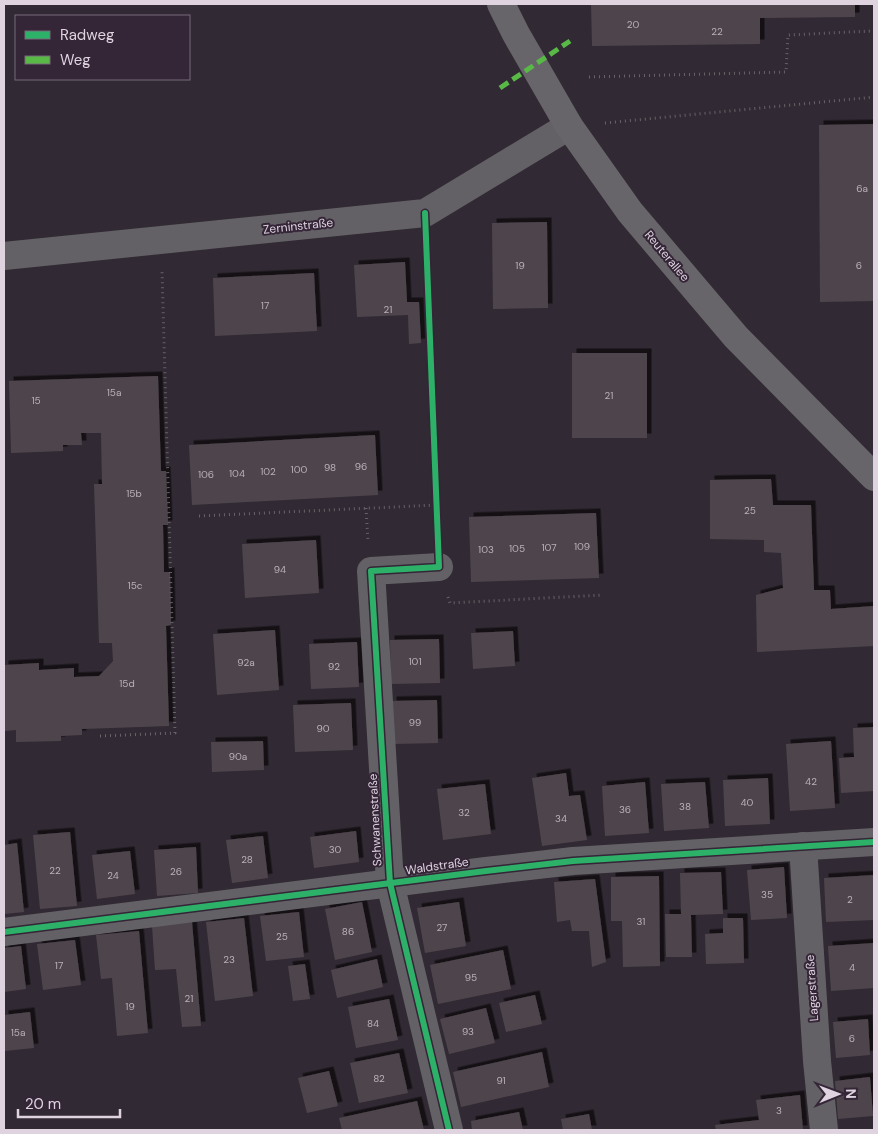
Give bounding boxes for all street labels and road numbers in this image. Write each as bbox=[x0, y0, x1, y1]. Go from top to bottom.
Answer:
street label: Zerninstraße bbox=[262, 214, 334, 238]
street label: Reuterallee bbox=[641, 227, 693, 285]
street label: Schwanenstraße bbox=[365, 773, 385, 867]
street label: Waldstraße bbox=[404, 854, 470, 878]
street label: Lagerstraße bbox=[802, 954, 822, 1022]

